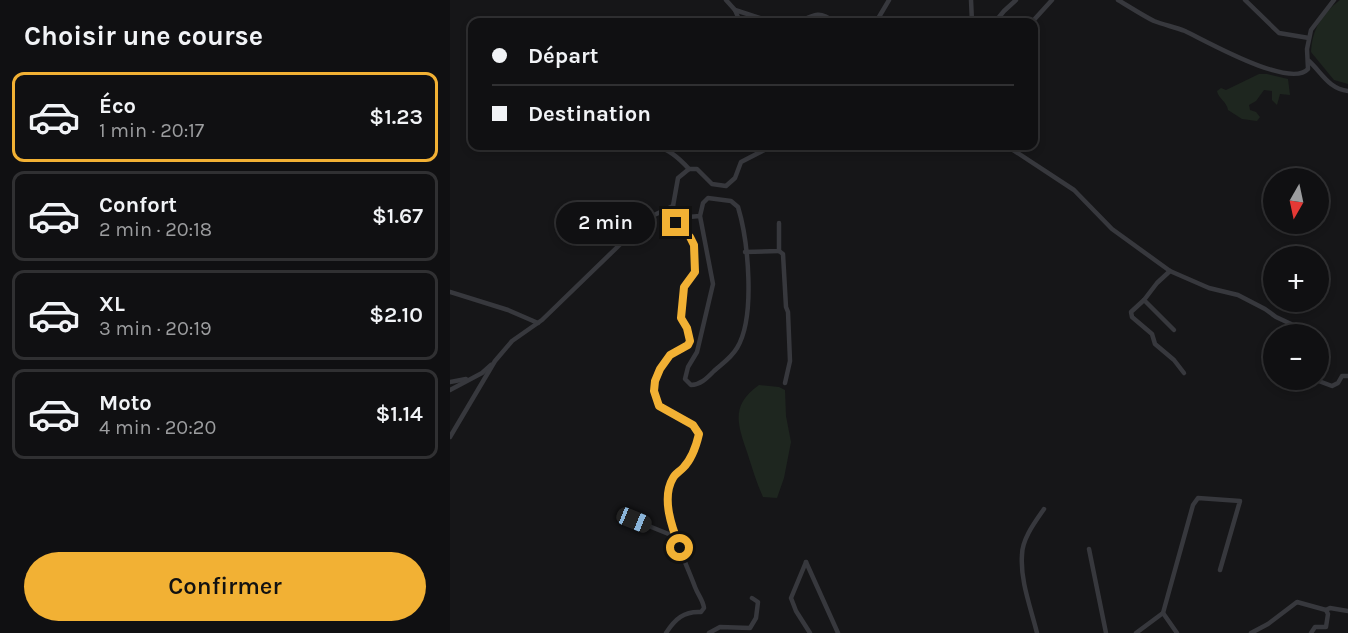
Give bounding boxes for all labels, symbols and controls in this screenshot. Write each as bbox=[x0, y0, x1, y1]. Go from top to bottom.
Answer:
text: Choisir une course bbox=[24, 20, 263, 52]
text: Départ bbox=[528, 43, 598, 69]
icon: car bbox=[27, 90, 81, 144]
text: Éco bbox=[99, 93, 136, 119]
text: Destination bbox=[528, 101, 651, 127]
text: $1.23 bbox=[369, 104, 423, 130]
text: 1 min · 20:17 bbox=[99, 119, 204, 142]
north arrow bbox=[1263, 168, 1329, 234]
map controls bbox=[1263, 168, 1329, 390]
icon: car bbox=[27, 189, 81, 243]
text: Confort bbox=[99, 192, 177, 218]
callout: 2 min bbox=[556, 202, 655, 244]
text: $1.67 bbox=[372, 203, 423, 229]
route end bbox=[662, 209, 689, 236]
text: 2 min bbox=[578, 211, 633, 234]
text: 2 min · 20:18 bbox=[99, 218, 212, 241]
button: + bbox=[1263, 246, 1329, 312]
icon: car bbox=[27, 288, 81, 342]
text: XL bbox=[99, 291, 125, 317]
text: $2.10 bbox=[369, 302, 423, 328]
text: 3 min · 20:19 bbox=[99, 317, 212, 340]
button: − bbox=[1263, 324, 1329, 390]
icon: car bbox=[27, 387, 81, 441]
text: Moto bbox=[99, 390, 152, 416]
text: $1.14 bbox=[375, 401, 423, 427]
text: 4 min · 20:20 bbox=[99, 416, 216, 439]
car bbox=[614, 505, 654, 535]
route start bbox=[666, 534, 693, 561]
button: Confirmer bbox=[24, 552, 426, 621]

